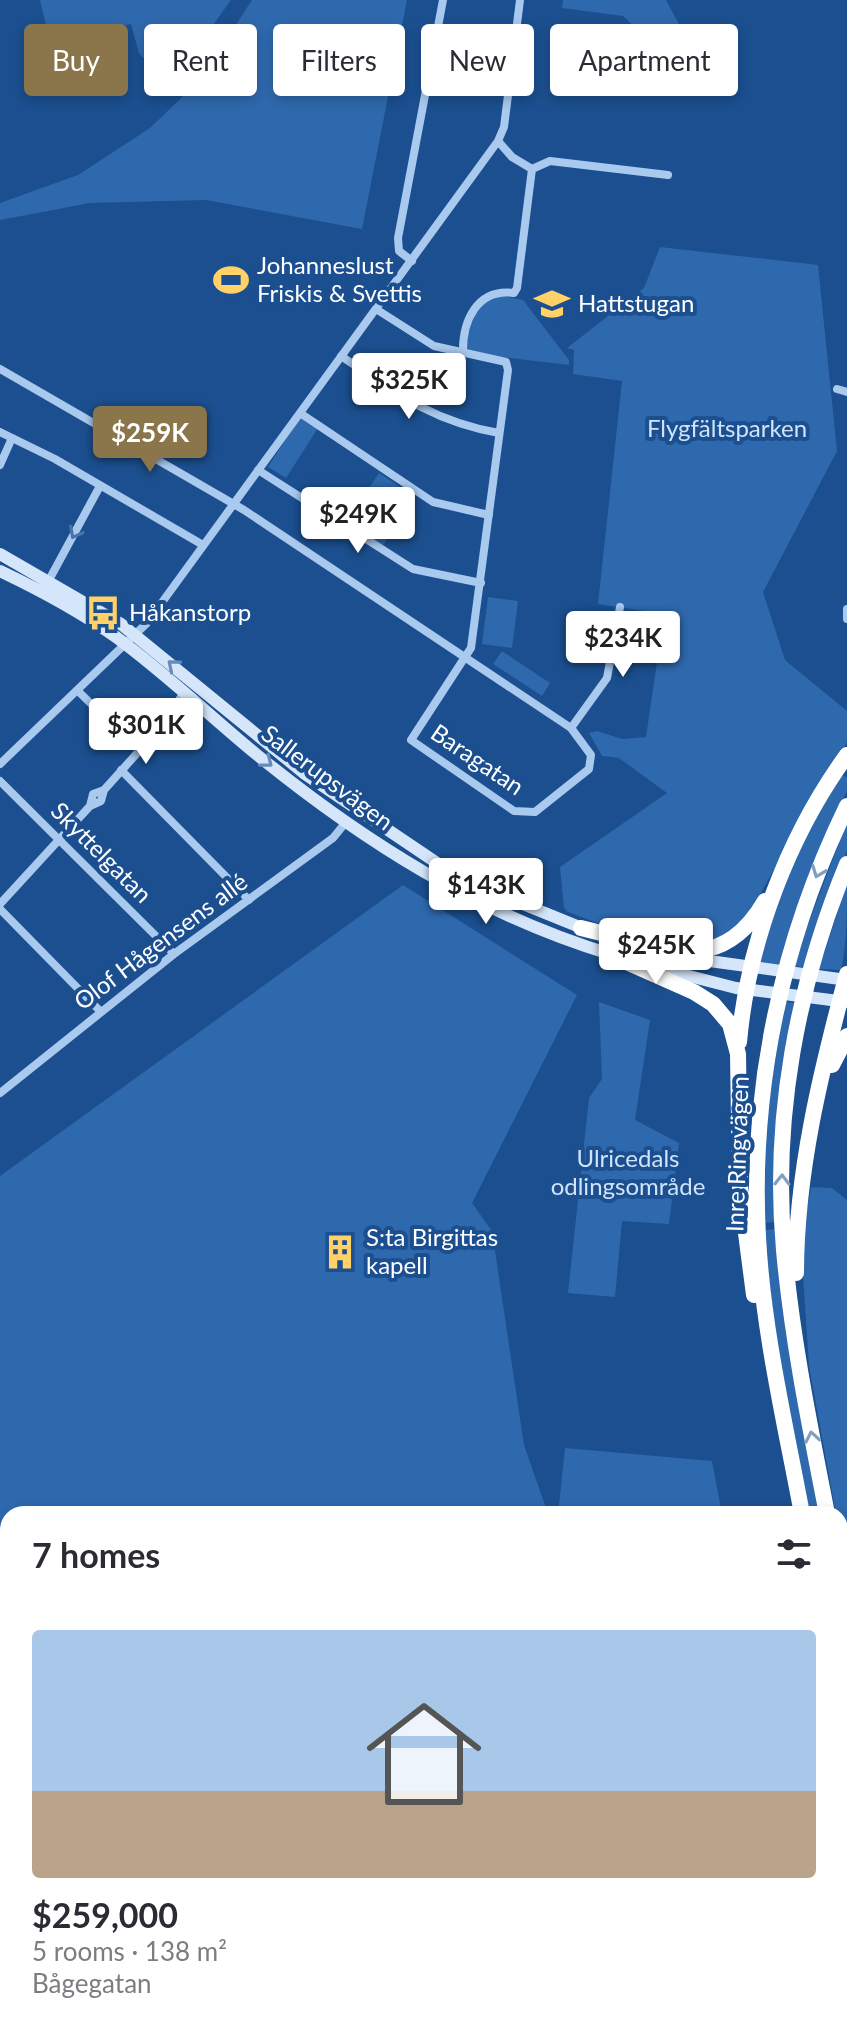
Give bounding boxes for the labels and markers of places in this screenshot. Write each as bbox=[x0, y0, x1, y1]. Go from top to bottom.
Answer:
place label: Johanneslust Friskis & Svettis bbox=[257, 250, 422, 307]
sports icon: Johanneslust Friskis & Svettis bbox=[212, 261, 250, 299]
school or university icon: Hattstugan bbox=[533, 285, 571, 323]
place label: Hattstugan bbox=[578, 288, 694, 317]
pin: $325K bbox=[353, 353, 465, 421]
pin: $259K bbox=[94, 406, 206, 474]
pin: $249K bbox=[302, 487, 414, 555]
bus stop icon: Håkanstorp bbox=[84, 594, 122, 632]
place label: Håkanstorp bbox=[129, 597, 251, 626]
pin: $234K bbox=[567, 611, 679, 679]
pin: $301K bbox=[90, 698, 202, 766]
pin: $143K bbox=[430, 858, 542, 926]
pin: $245K bbox=[600, 918, 712, 986]
place label: S:ta Birgittas kapell bbox=[366, 1222, 498, 1279]
building icon: S:ta Birgittas kapell bbox=[321, 1233, 359, 1271]

